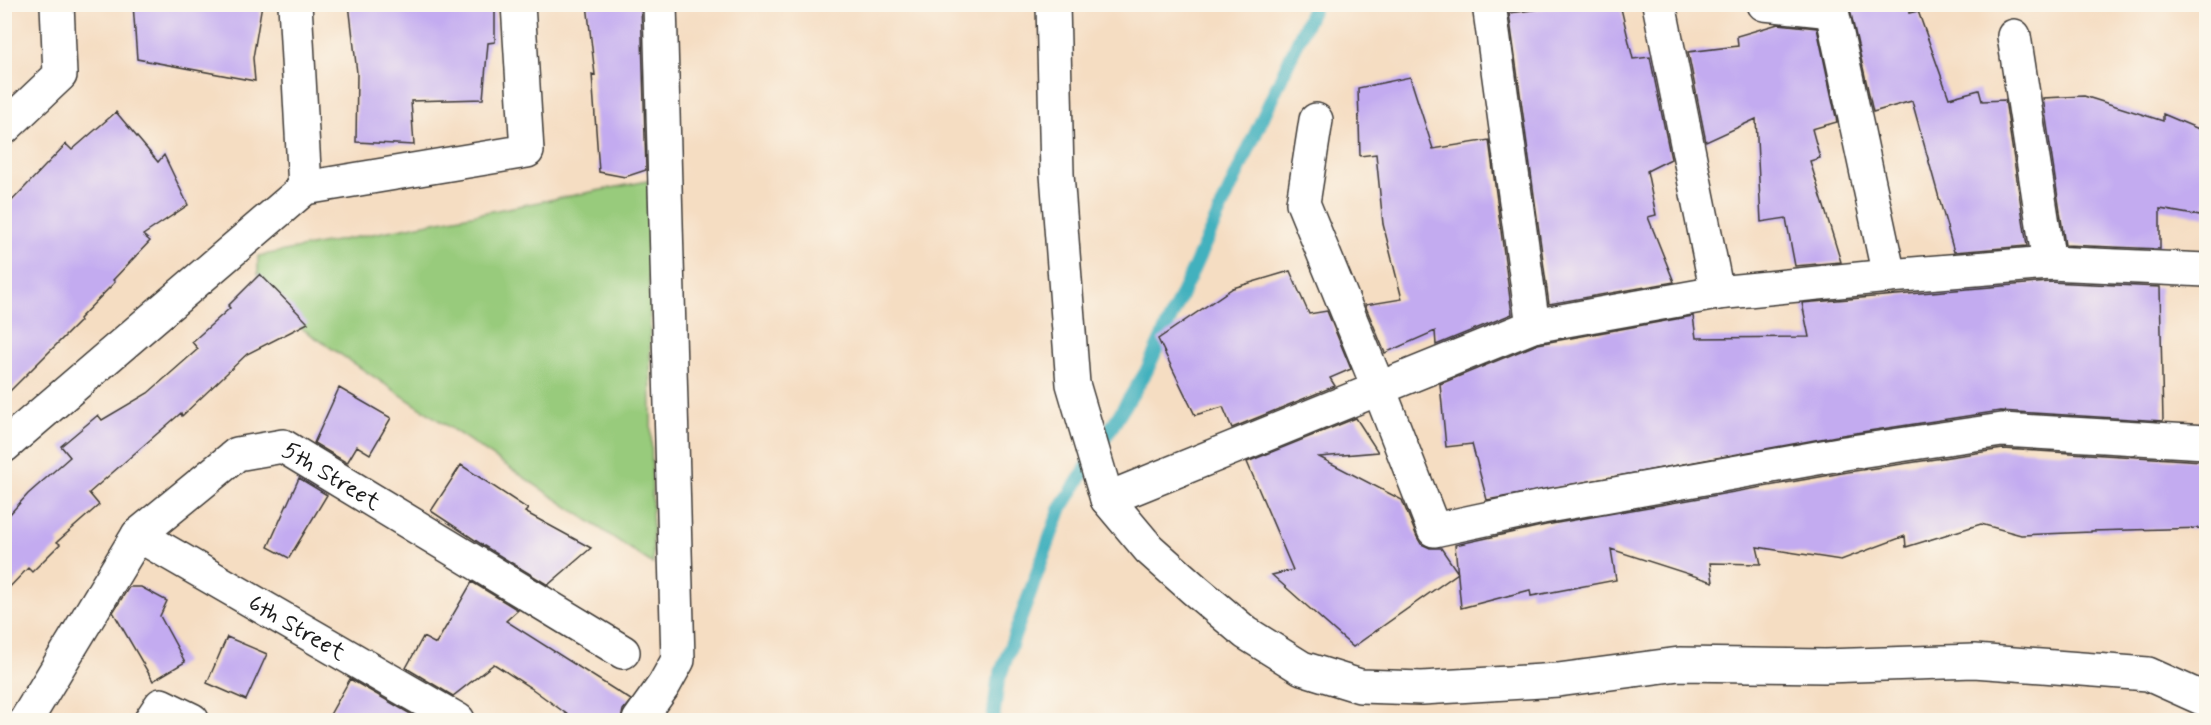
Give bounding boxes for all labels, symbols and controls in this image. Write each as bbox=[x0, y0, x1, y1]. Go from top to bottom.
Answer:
street label: 5th Street bbox=[276, 435, 386, 519]
street label: 6th Street bbox=[242, 588, 351, 669]

